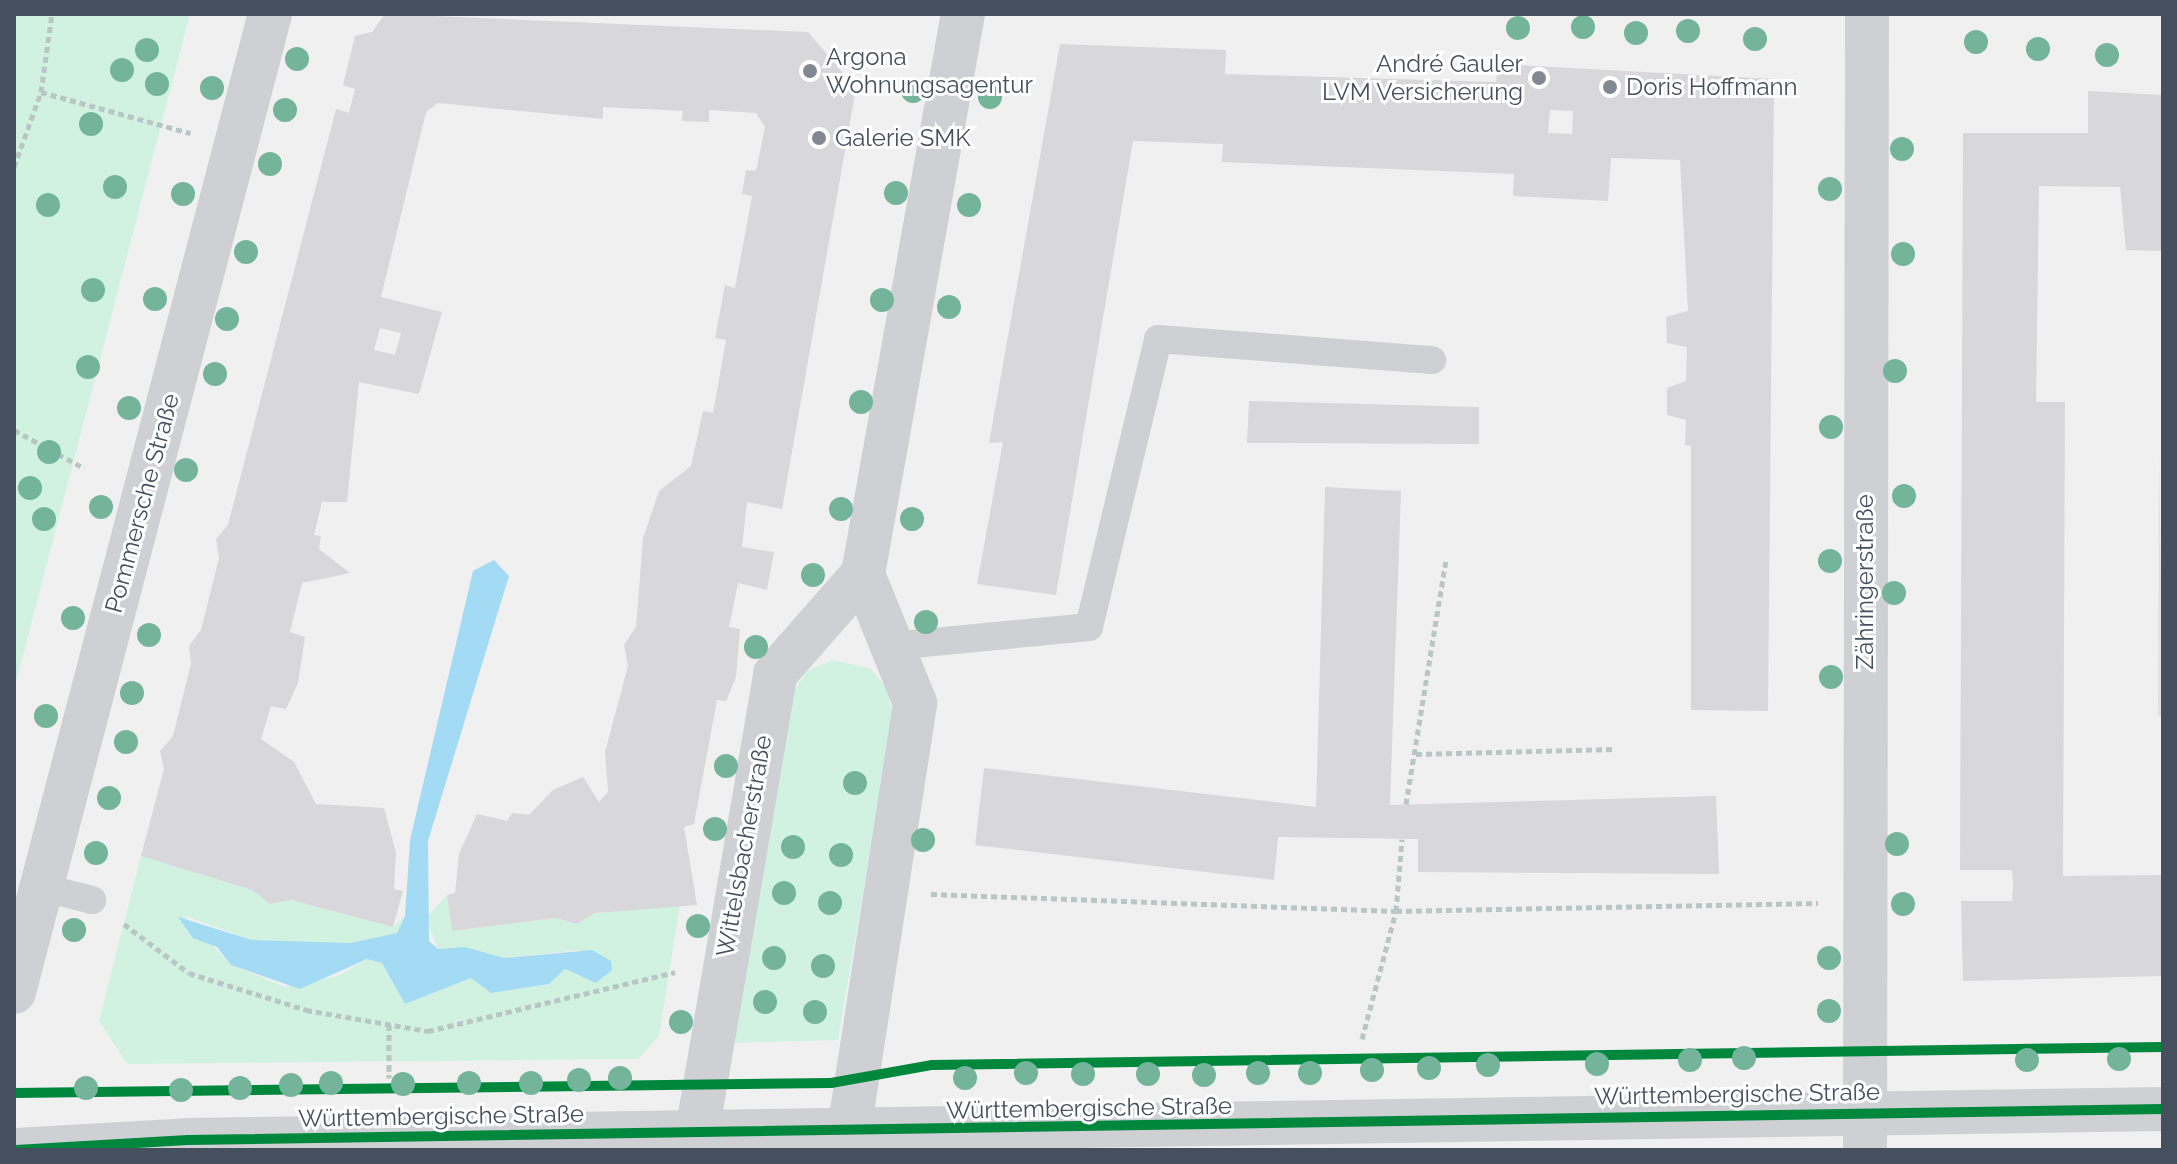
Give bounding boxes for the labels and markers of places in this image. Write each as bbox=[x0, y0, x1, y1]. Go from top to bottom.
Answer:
place label: Argona Wohnungsagentur bbox=[826, 43, 1033, 99]
place label: André Gauler LVM Versicherung bbox=[1321, 50, 1523, 106]
marker: Argona Wohnungsagentur bbox=[801, 62, 819, 80]
marker: André Gauler LVM Versicherung bbox=[1530, 69, 1548, 87]
place label: Doris Hoffmann bbox=[1626, 73, 1797, 101]
marker: Doris Hoffmann bbox=[1601, 78, 1619, 96]
place label: Galerie SMK bbox=[835, 124, 971, 152]
marker: Galerie SMK bbox=[810, 129, 828, 147]

